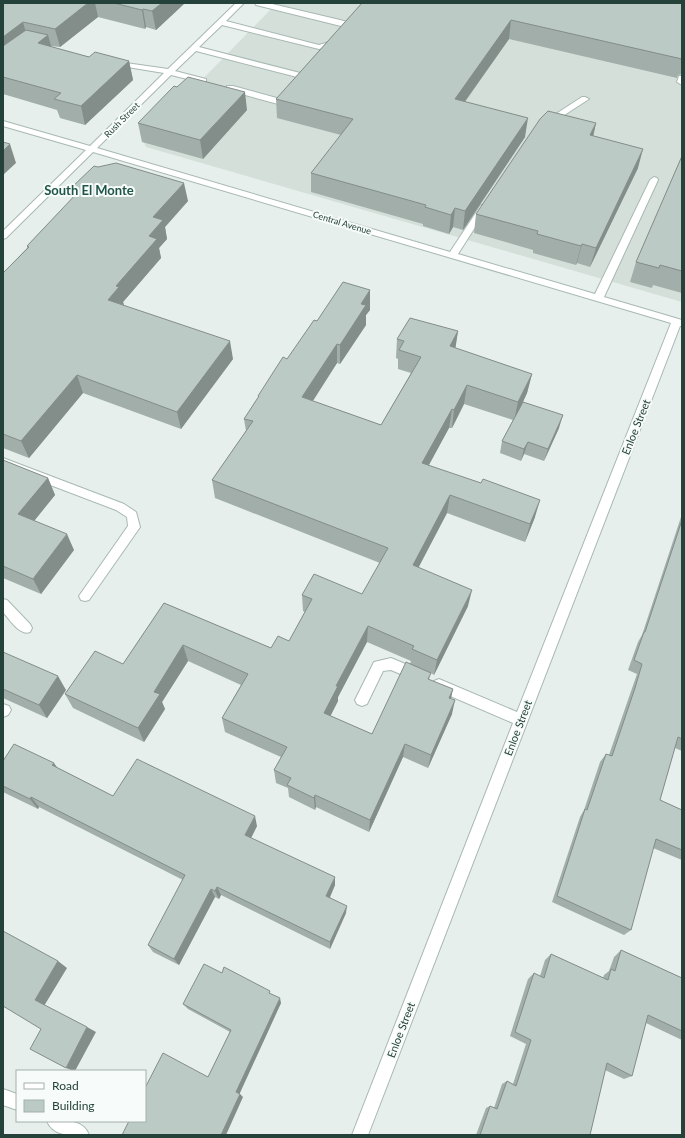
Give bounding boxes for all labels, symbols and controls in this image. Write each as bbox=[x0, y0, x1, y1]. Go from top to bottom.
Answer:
street label: Rush Street bbox=[102, 99, 142, 140]
district label: South El Monte bbox=[44, 182, 134, 198]
street label: Central Avenue bbox=[312, 208, 373, 237]
street label: Enloe Street bbox=[619, 397, 653, 456]
street label: Enloe Street bbox=[501, 698, 534, 758]
street label: Enloe Street bbox=[384, 1000, 417, 1060]
legend bbox=[16, 1070, 146, 1122]
text: Road bbox=[52, 1078, 79, 1093]
text: Building bbox=[52, 1098, 95, 1113]

